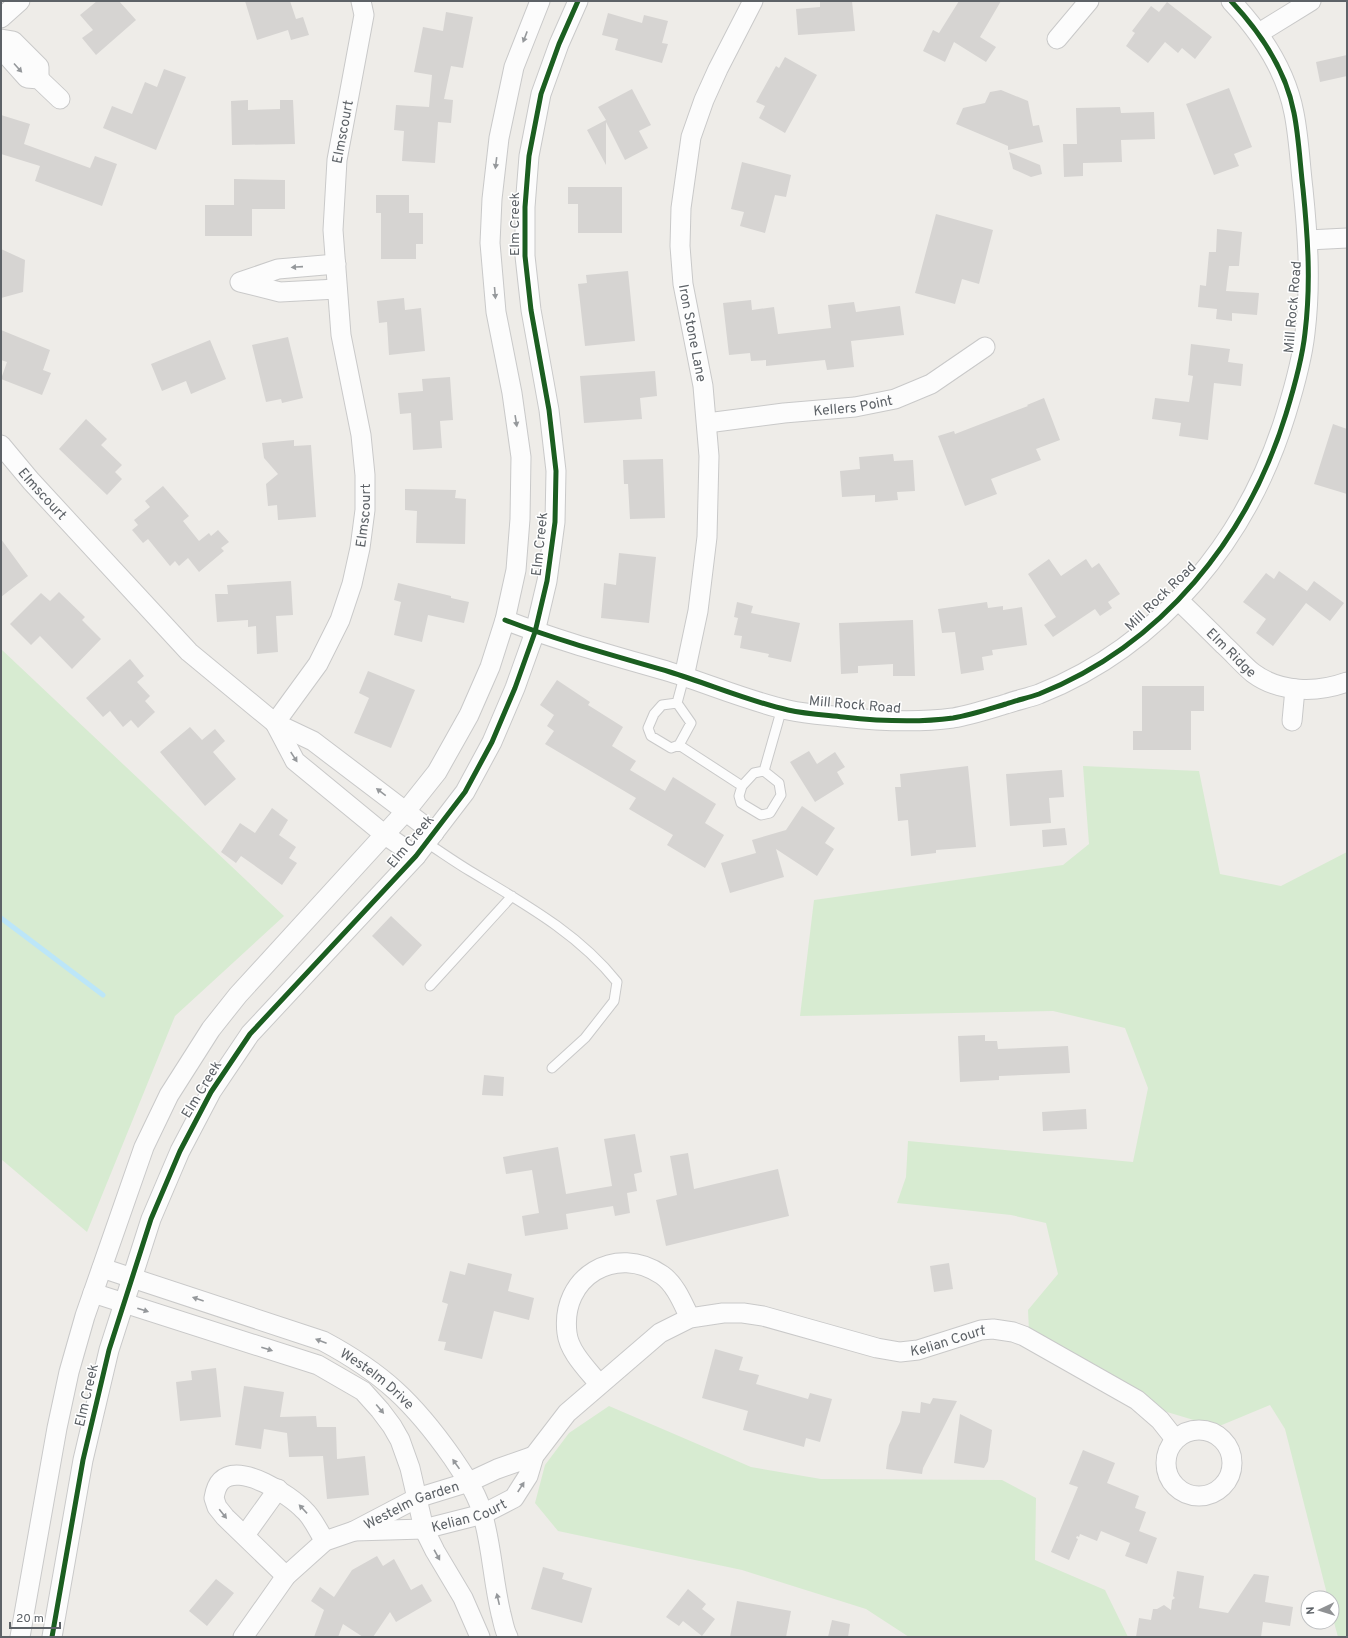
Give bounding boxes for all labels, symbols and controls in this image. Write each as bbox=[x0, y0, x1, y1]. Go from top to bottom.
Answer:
one-way arrow bbox=[522, 32, 528, 44]
one-way arrow bbox=[14, 63, 23, 73]
street label: Elmscourt bbox=[330, 99, 358, 165]
one-way arrow bbox=[493, 157, 500, 169]
street label: Elm Creek bbox=[507, 192, 524, 256]
street label: Mill Rock Road bbox=[1281, 260, 1306, 354]
one-way arrow bbox=[291, 264, 303, 271]
street label: Iron Stone Lane bbox=[674, 283, 709, 384]
one-way arrow bbox=[491, 287, 498, 299]
street label: Kellers Point bbox=[813, 393, 894, 420]
one-way arrow bbox=[513, 415, 519, 427]
street label: Elmscourt bbox=[14, 465, 70, 524]
street label: Elmscourt bbox=[353, 483, 375, 549]
street label: Elm Creek bbox=[529, 511, 552, 577]
street label: Mill Rock Road bbox=[1122, 559, 1200, 635]
street label: Elm Ridge bbox=[1202, 625, 1259, 682]
street label: Mill Rock Road bbox=[808, 693, 902, 718]
one-way arrow bbox=[290, 751, 297, 763]
one-way arrow bbox=[376, 788, 387, 796]
street label: Elm Creek bbox=[384, 812, 438, 872]
street label: Elm Creek bbox=[178, 1058, 226, 1122]
one-way arrow bbox=[191, 1296, 203, 1302]
one-way arrow bbox=[138, 1307, 150, 1313]
street label: Kelian Court bbox=[909, 1323, 986, 1361]
one-way arrow bbox=[314, 1337, 326, 1343]
street label: Westelm Drive bbox=[336, 1345, 417, 1414]
one-way arrow bbox=[262, 1346, 274, 1352]
street label: Elm Creek bbox=[72, 1362, 103, 1428]
one-way arrow bbox=[375, 1404, 384, 1415]
one-way arrow bbox=[452, 1458, 460, 1469]
street label: Westelm Garden bbox=[361, 1479, 461, 1534]
one-way arrow bbox=[517, 1482, 525, 1492]
street label: Kelian Court bbox=[430, 1496, 510, 1537]
one-way arrow bbox=[298, 1504, 307, 1514]
one-way arrow bbox=[219, 1508, 227, 1519]
one-way arrow bbox=[434, 1549, 441, 1560]
north arrow bbox=[1300, 1590, 1340, 1630]
one-way arrow bbox=[494, 1593, 500, 1606]
scale bar bbox=[10, 1604, 60, 1630]
text: N bbox=[1304, 1606, 1318, 1615]
text: 20 m bbox=[16, 1611, 44, 1627]

